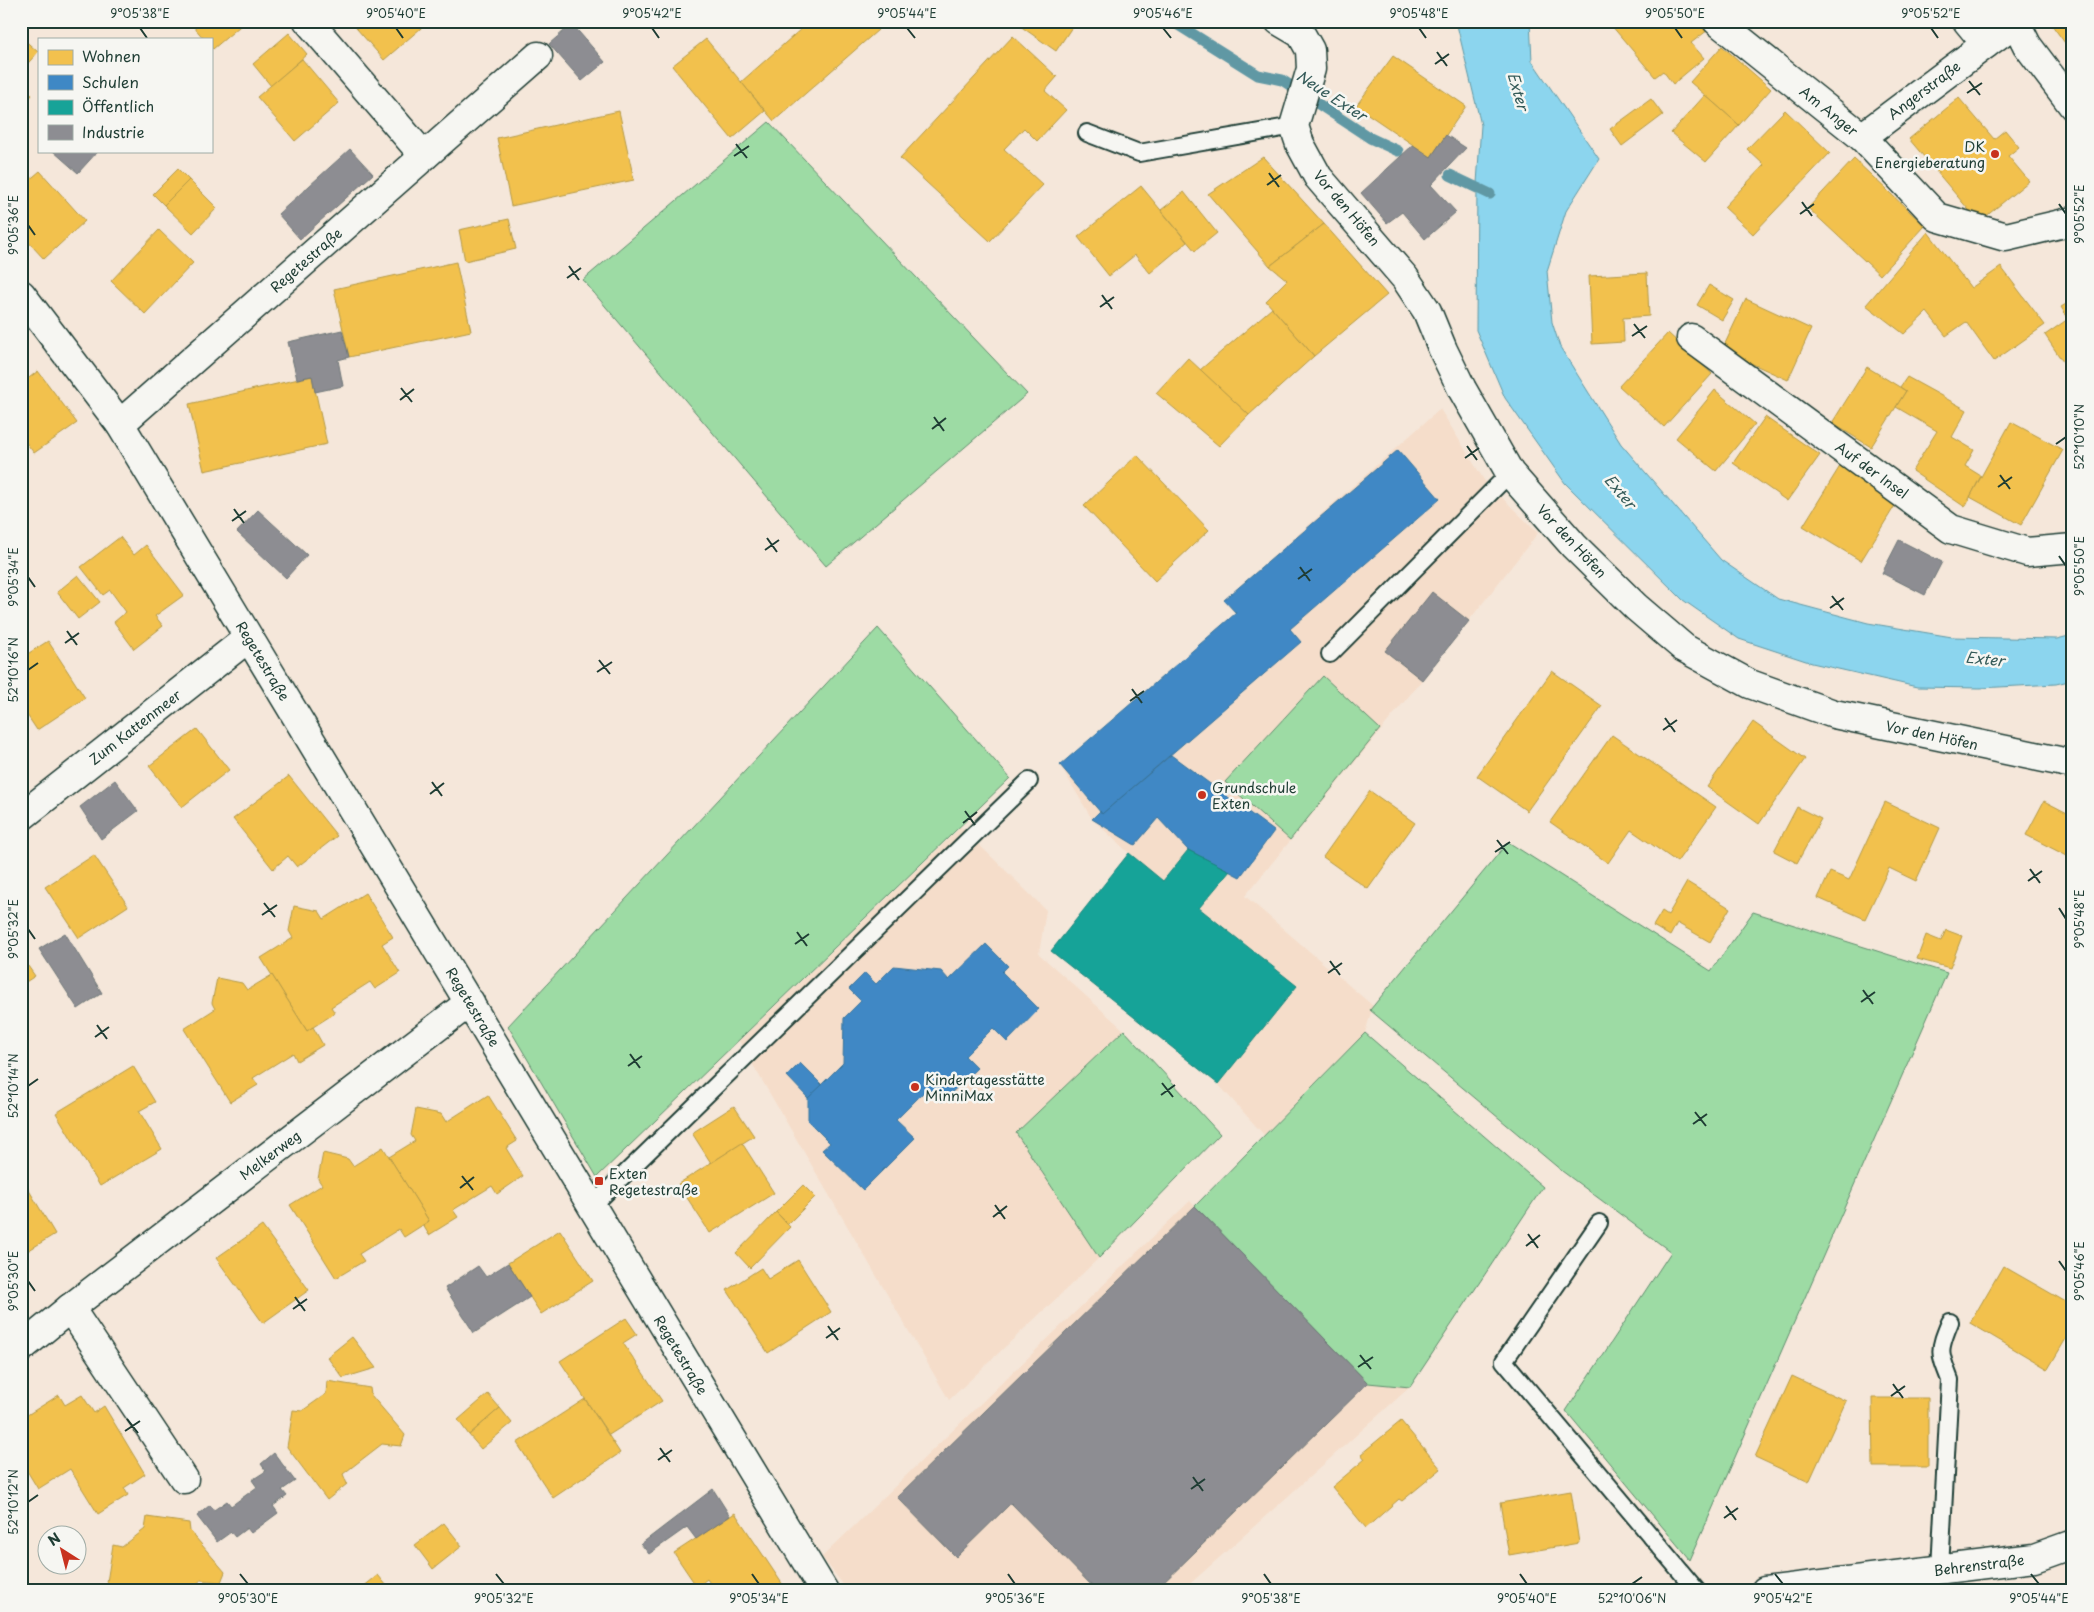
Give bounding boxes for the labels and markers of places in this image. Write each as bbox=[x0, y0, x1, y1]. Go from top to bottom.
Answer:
place label: DK Energieberatung bbox=[1875, 136, 1985, 173]
marker: DK Energieberatung bbox=[1989, 148, 2001, 160]
place label: Grundschule Exten bbox=[1212, 777, 1297, 814]
marker: Grundschule Exten bbox=[1196, 789, 1208, 801]
place label: Kindertagesstätte MinniMax bbox=[925, 1069, 1045, 1106]
marker: Kindertagesstätte MinniMax bbox=[909, 1081, 921, 1093]
place label: Exten Regetestraße bbox=[609, 1163, 698, 1200]
marker: Exten Regetestraße bbox=[593, 1175, 605, 1187]

